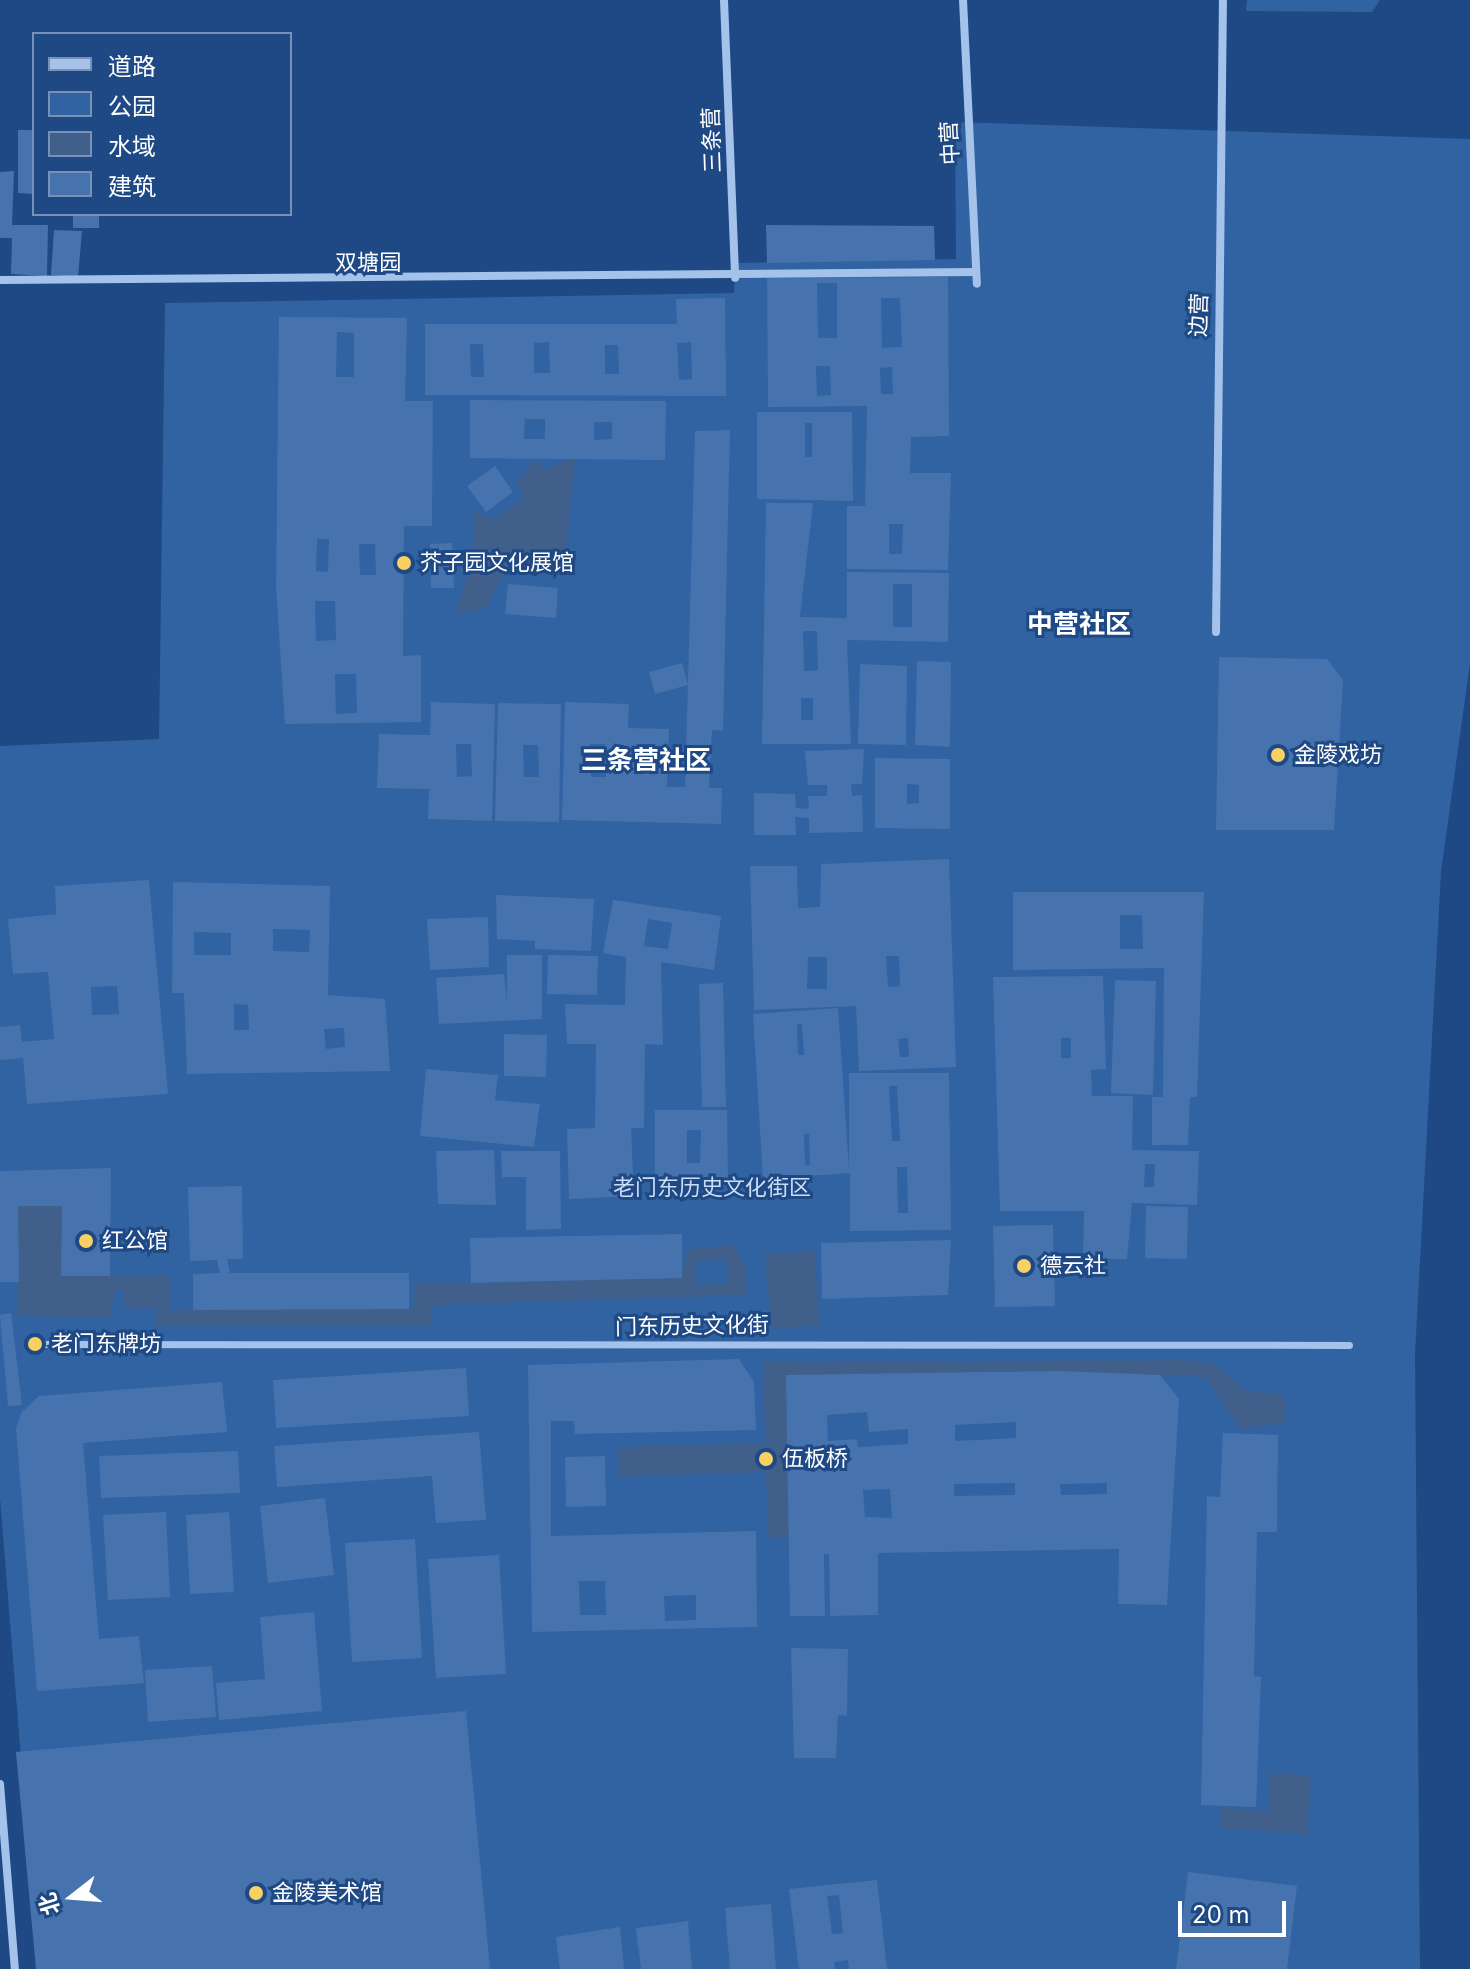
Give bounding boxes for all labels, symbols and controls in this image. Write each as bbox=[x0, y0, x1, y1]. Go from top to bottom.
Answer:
legend bbox=[32, 32, 292, 216]
text: 道路 bbox=[108, 52, 156, 81]
text: 公园 bbox=[108, 92, 156, 121]
street label: 三条营 bbox=[698, 107, 726, 173]
street label: 中营 bbox=[936, 120, 964, 166]
text: 水域 bbox=[108, 132, 156, 161]
text: 建筑 bbox=[108, 172, 156, 201]
street label: 双塘园 bbox=[335, 250, 401, 276]
street label: 边营 bbox=[1185, 293, 1213, 337]
place label: 芥子园文化展馆 bbox=[420, 550, 574, 576]
marker: 芥子园文化展馆 bbox=[395, 554, 413, 572]
district label: 中营社区 bbox=[1027, 608, 1131, 640]
place label: 金陵戏坊 bbox=[1294, 742, 1382, 768]
district label: 三条营社区 bbox=[581, 744, 711, 776]
marker: 金陵戏坊 bbox=[1269, 746, 1287, 764]
park label: 老门东历史文化街区 bbox=[613, 1175, 811, 1201]
place label: 红公馆 bbox=[102, 1228, 168, 1254]
marker: 红公馆 bbox=[77, 1232, 95, 1250]
place label: 德云社 bbox=[1040, 1253, 1106, 1279]
marker: 德云社 bbox=[1015, 1257, 1033, 1275]
street label: 门东历史文化街 bbox=[615, 1311, 769, 1341]
place label: 老门东牌坊 bbox=[51, 1331, 161, 1357]
marker: 老门东牌坊 bbox=[26, 1335, 44, 1353]
place label: 伍板桥 bbox=[782, 1446, 848, 1472]
marker: 伍板桥 bbox=[757, 1450, 775, 1468]
north arrow bbox=[32, 1857, 112, 1937]
place label: 金陵美术馆 bbox=[272, 1880, 382, 1906]
marker: 金陵美术馆 bbox=[247, 1884, 265, 1902]
scale bar bbox=[1182, 1885, 1290, 1935]
text: 北 bbox=[33, 1890, 65, 1918]
text: 20 m bbox=[1192, 1900, 1250, 1929]

